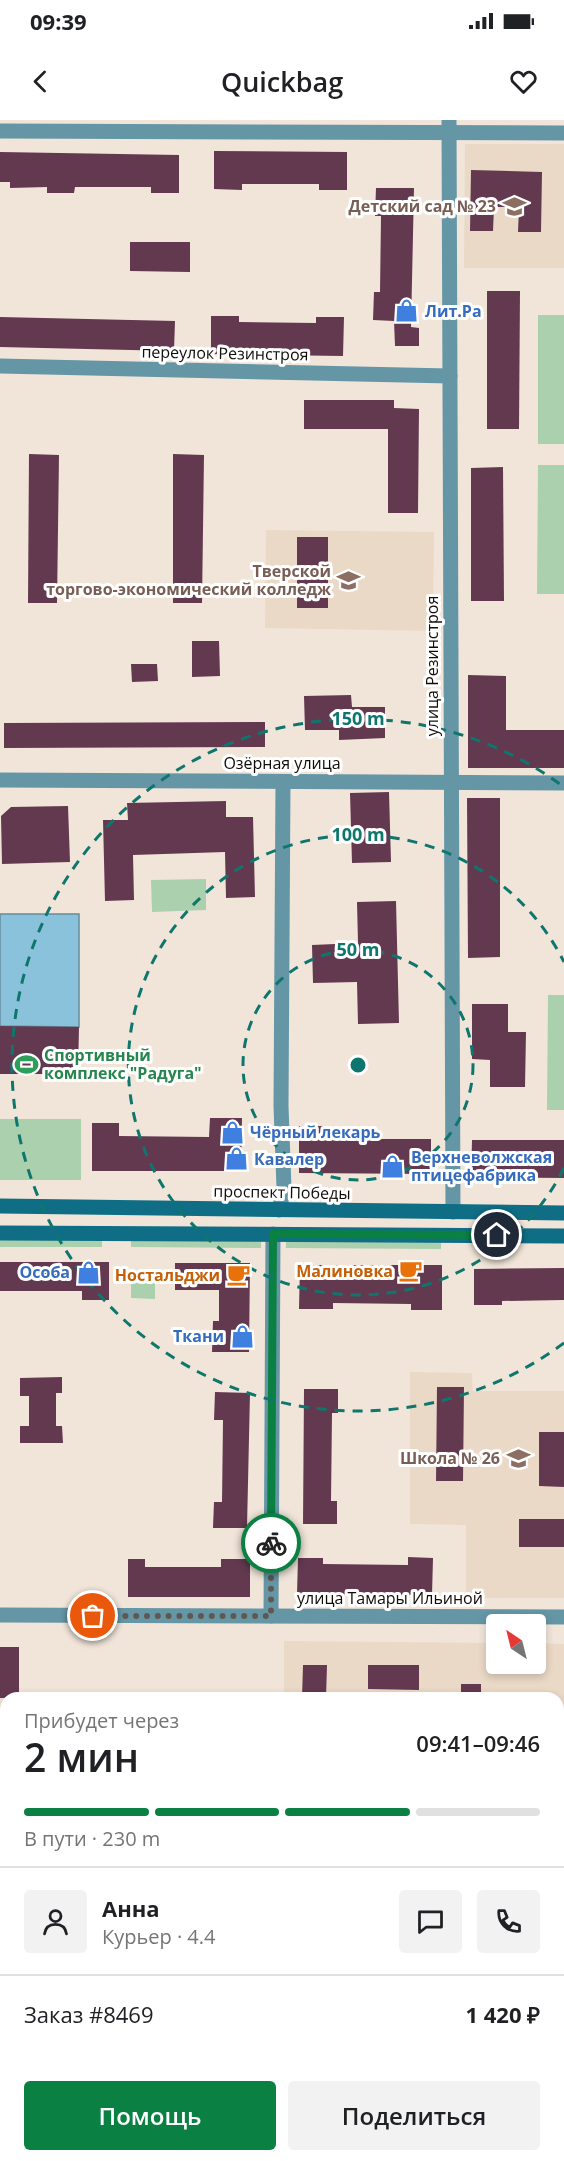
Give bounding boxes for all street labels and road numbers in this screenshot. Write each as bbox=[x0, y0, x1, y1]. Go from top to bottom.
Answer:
street label: переулок Резинстроя bbox=[141, 341, 309, 365]
street label: улица Резинстроя bbox=[421, 596, 443, 736]
street label: Озёрная улица bbox=[223, 752, 341, 774]
street label: проспект Победы bbox=[213, 1180, 351, 1204]
street label: улица Тамары Ильиной bbox=[297, 1587, 483, 1609]

